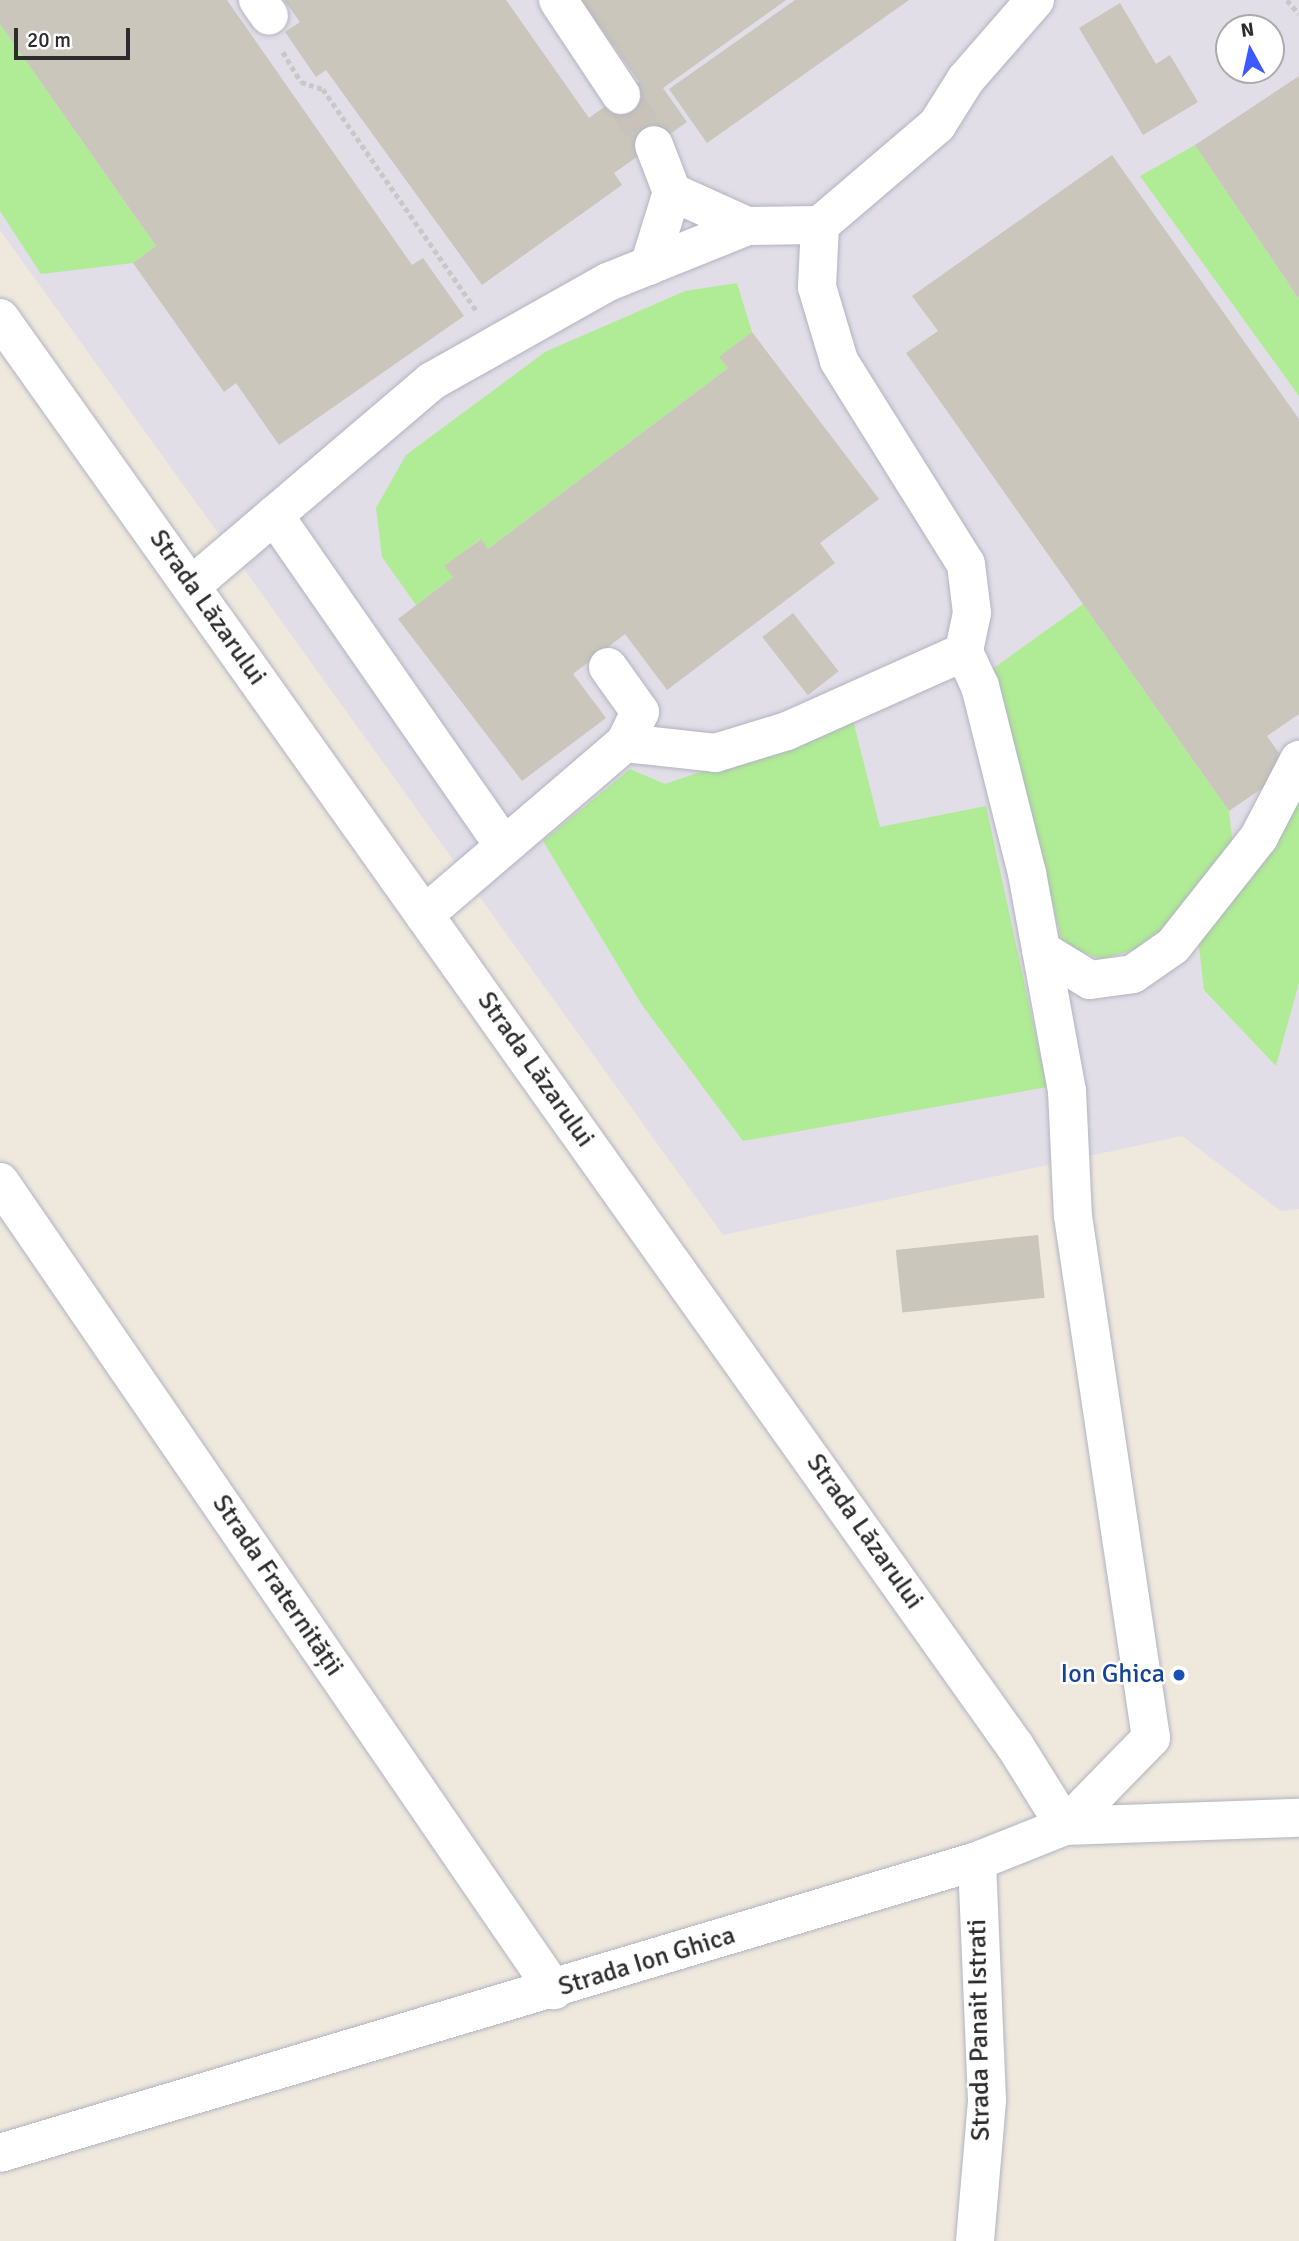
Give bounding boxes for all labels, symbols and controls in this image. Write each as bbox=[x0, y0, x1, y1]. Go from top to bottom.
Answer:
scale bar bbox=[18, 14, 133, 58]
north arrow bbox=[1215, 14, 1285, 84]
text: N bbox=[1239, 17, 1256, 43]
text: 20 m bbox=[27, 27, 71, 53]
street label: Strada Lăzarului bbox=[142, 524, 272, 692]
street label: Strada Lăzarului bbox=[470, 986, 600, 1154]
street label: Strada Lăzarului bbox=[799, 1448, 929, 1616]
street label: Strada Fraternității bbox=[205, 1489, 349, 1683]
place label: Ion Ghica bbox=[1061, 1659, 1165, 1691]
marker: Ion Ghica bbox=[1171, 1667, 1187, 1683]
street label: Strada Panait Istrati bbox=[962, 1919, 998, 2141]
street label: Strada Ion Ghica bbox=[555, 1920, 739, 2004]

